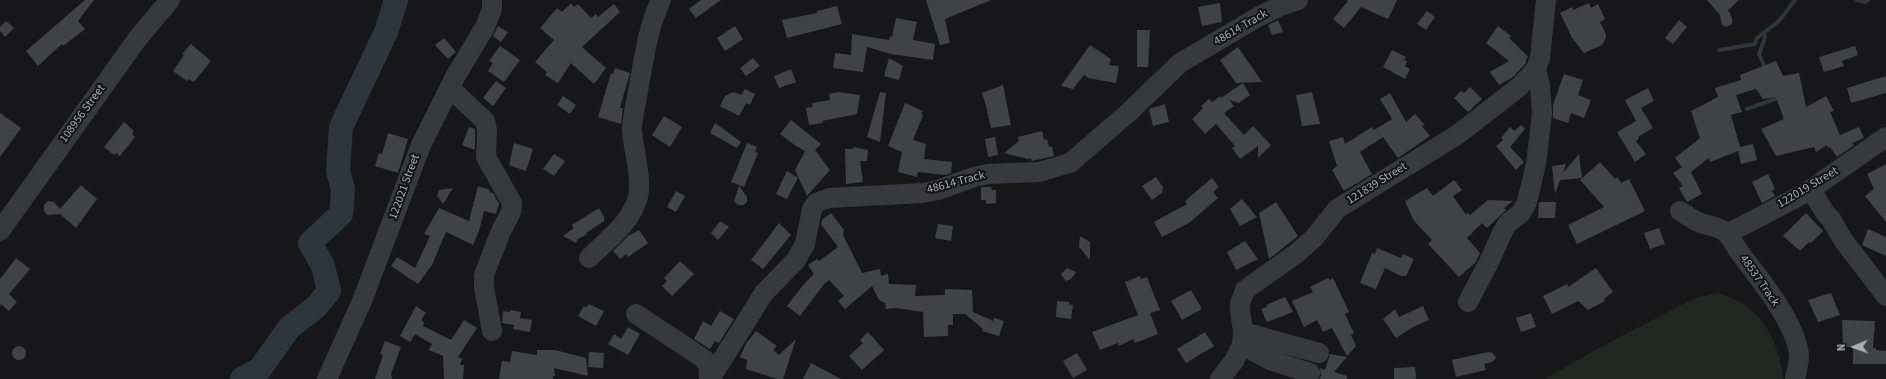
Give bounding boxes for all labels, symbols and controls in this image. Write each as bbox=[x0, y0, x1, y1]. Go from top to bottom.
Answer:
street label: 48614 Track bbox=[1212, 7, 1270, 49]
street label: 108956 Street bbox=[57, 82, 109, 146]
street label: 122021 Street bbox=[387, 152, 423, 222]
street label: 121839 Street bbox=[1344, 160, 1410, 208]
street label: 122019 Street bbox=[1775, 164, 1841, 212]
street label: 48614 Track bbox=[925, 168, 987, 198]
street label: 48537 Track bbox=[1736, 253, 1782, 309]
north arrow bbox=[1834, 327, 1874, 367]
text: N bbox=[1834, 344, 1849, 351]

